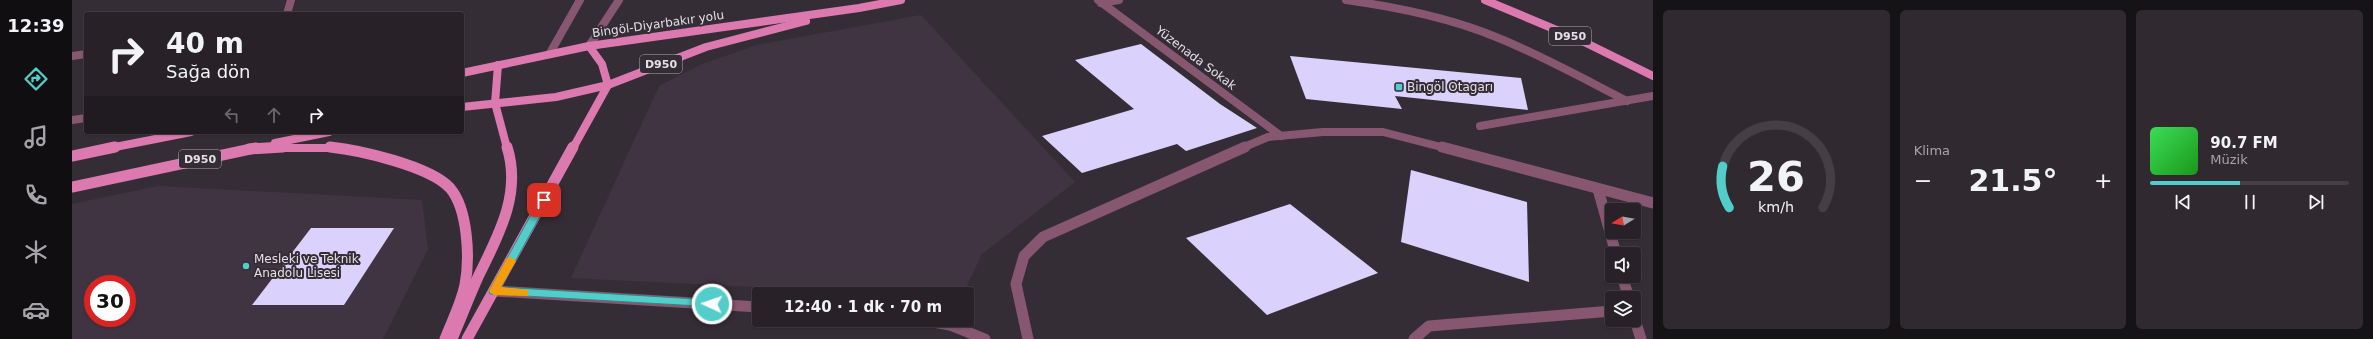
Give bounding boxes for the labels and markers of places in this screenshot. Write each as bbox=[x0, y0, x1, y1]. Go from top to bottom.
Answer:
place label: Bingöl Otagarı bbox=[1407, 80, 1493, 94]
marker: Bingöl Otagarı bbox=[1394, 82, 1404, 92]
pin bbox=[527, 183, 561, 217]
place label: Mesleki ve Teknik Anadolu Lisesi bbox=[254, 252, 359, 280]
marker: Mesleki ve Teknik Anadolu Lisesi bbox=[241, 261, 251, 271]

